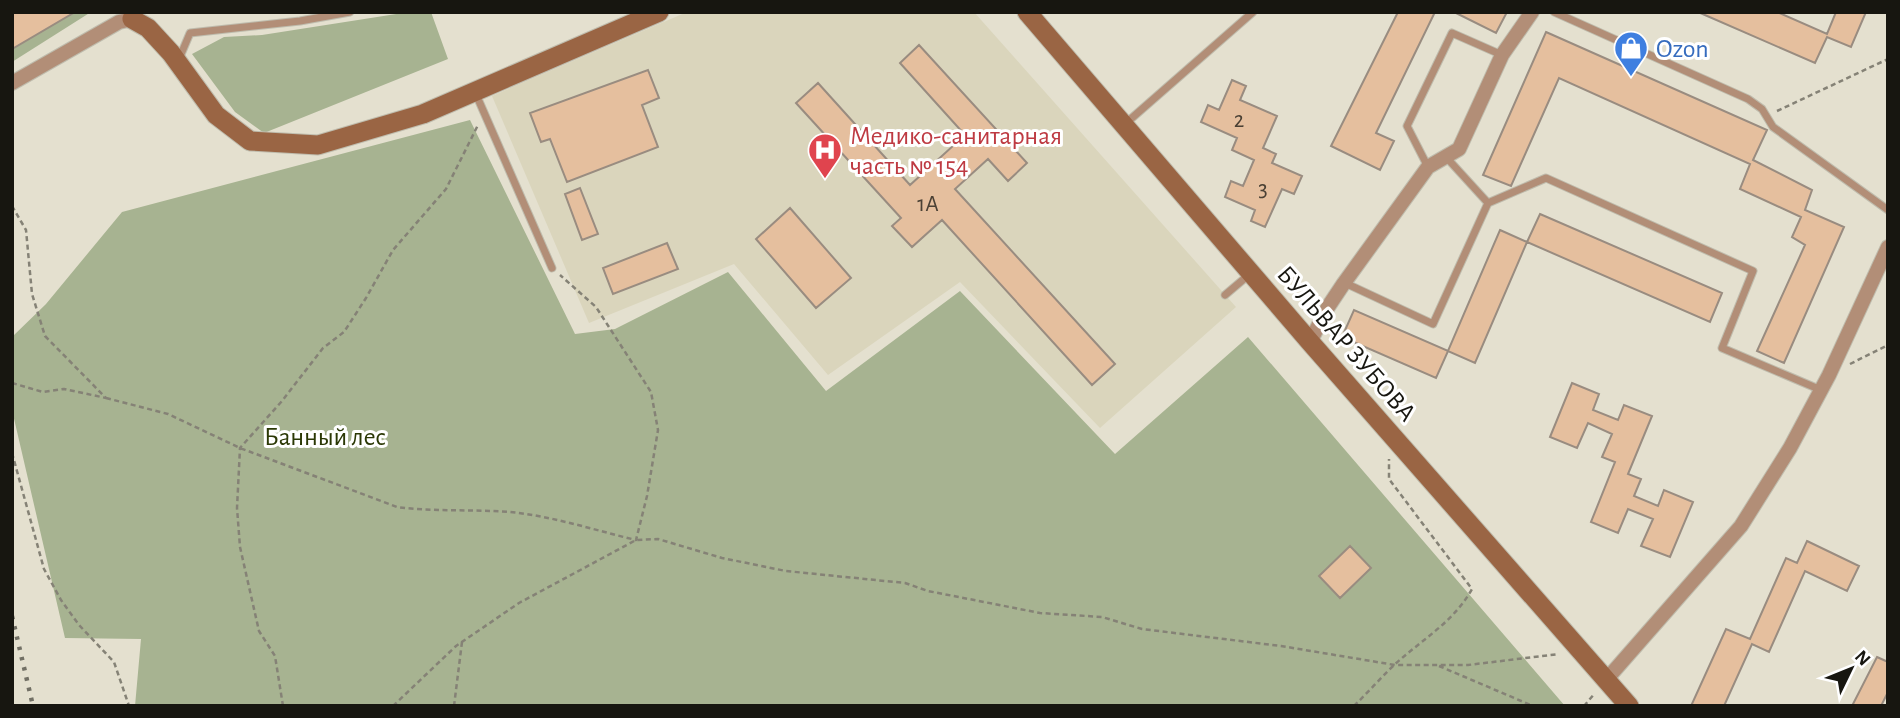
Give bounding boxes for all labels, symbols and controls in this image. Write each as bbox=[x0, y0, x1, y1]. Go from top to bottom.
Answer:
shop icon: Ozon bbox=[1612, 29, 1650, 78]
place label: Ozon bbox=[1656, 36, 1709, 62]
house number: 2 bbox=[1234, 109, 1244, 132]
place label: Медико-санитарная часть № 154 bbox=[850, 123, 1062, 179]
hospital icon: Медико-санитарная часть № 154 bbox=[806, 131, 844, 180]
house number: 3 bbox=[1258, 178, 1268, 201]
house number: 1А bbox=[917, 193, 939, 216]
street label: БУЛЬВАР ЗУБОВА bbox=[1272, 261, 1421, 426]
park label: Банный лес bbox=[264, 424, 386, 450]
north arrow bbox=[1816, 634, 1886, 704]
text: N bbox=[1851, 647, 1874, 670]

